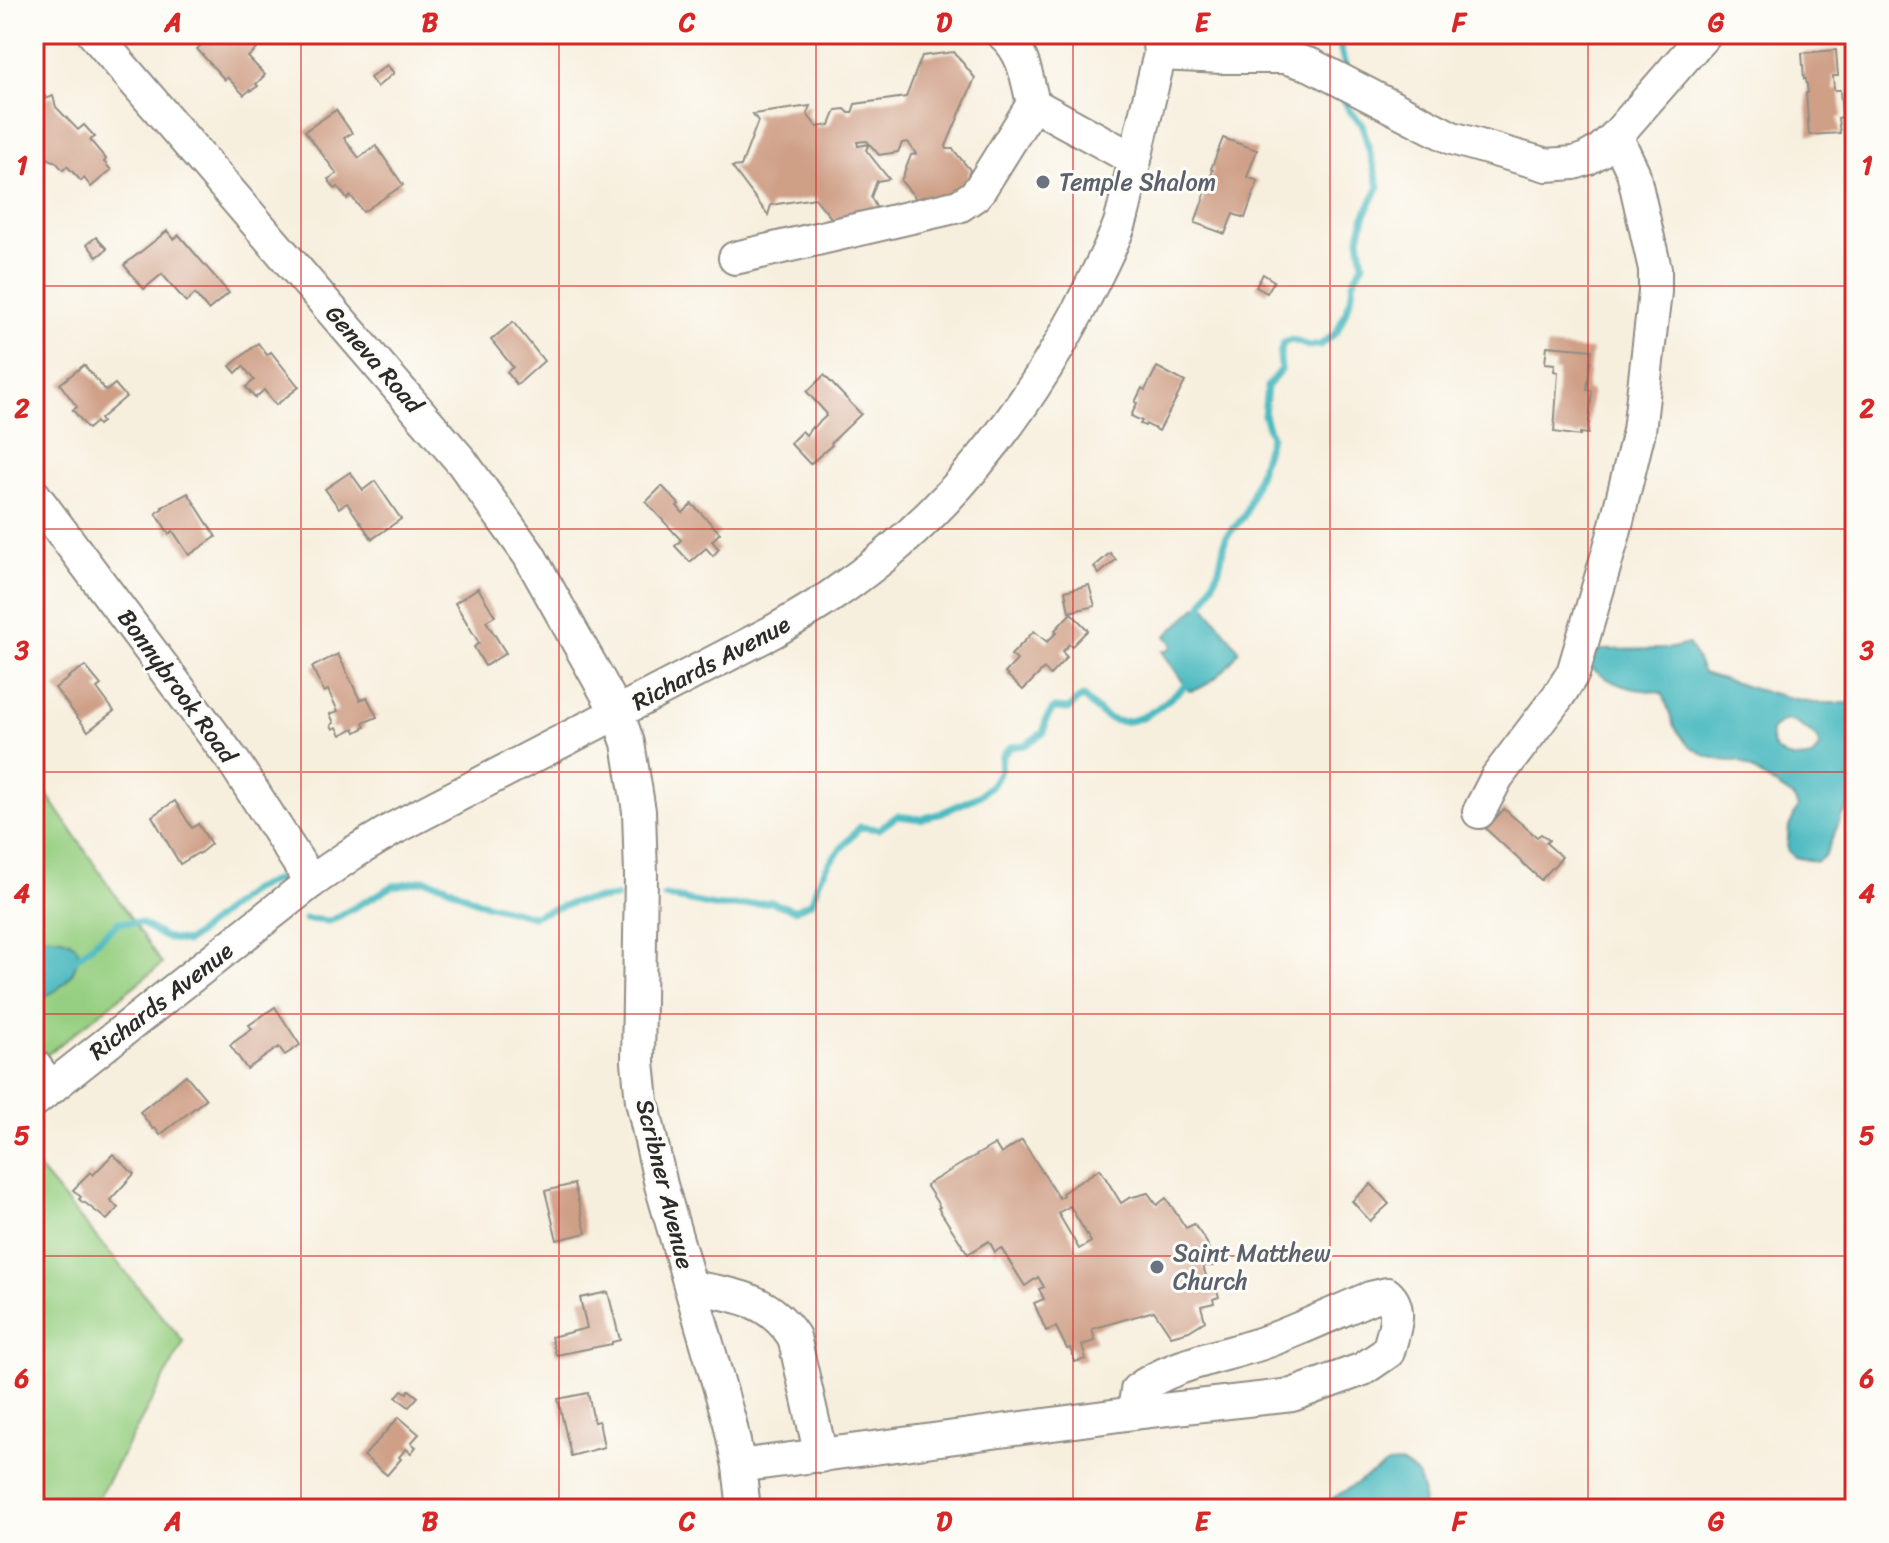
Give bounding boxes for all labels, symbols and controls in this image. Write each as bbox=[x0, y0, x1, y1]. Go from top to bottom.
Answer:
text: A bbox=[163, 0, 182, 45]
text: B bbox=[422, 0, 439, 45]
text: C bbox=[678, 0, 696, 45]
text: D bbox=[936, 0, 952, 45]
text: E bbox=[1195, 0, 1212, 45]
text: F bbox=[1451, 0, 1468, 45]
text: G bbox=[1708, 0, 1725, 45]
text: 1 bbox=[16, 142, 28, 188]
text: 1 bbox=[1861, 142, 1873, 188]
place label: Temple Shalom bbox=[1059, 161, 1216, 203]
marker: Temple Shalom bbox=[1034, 173, 1052, 191]
street label: Geneva Road bbox=[314, 295, 435, 424]
text: 2 bbox=[13, 385, 30, 431]
text: 2 bbox=[1858, 385, 1875, 431]
street label: Bonnybrook Road bbox=[106, 600, 249, 774]
street label: Richards Avenue bbox=[624, 603, 798, 722]
text: 3 bbox=[14, 627, 30, 673]
text: 3 bbox=[1859, 627, 1875, 673]
text: 4 bbox=[14, 870, 30, 916]
text: 4 bbox=[1859, 870, 1875, 916]
street label: Richards Avenue bbox=[79, 931, 243, 1071]
street label: Scribner Avenue bbox=[624, 1094, 706, 1274]
text: 5 bbox=[14, 1112, 30, 1158]
text: 5 bbox=[1859, 1112, 1875, 1158]
place label: Saint Matthew Church bbox=[1173, 1232, 1331, 1302]
marker: Saint Matthew Church bbox=[1148, 1258, 1166, 1276]
text: 6 bbox=[14, 1355, 30, 1401]
text: 6 bbox=[1859, 1355, 1875, 1401]
text: A bbox=[163, 1498, 182, 1543]
text: B bbox=[422, 1498, 439, 1543]
text: C bbox=[678, 1498, 696, 1543]
text: D bbox=[936, 1498, 952, 1543]
text: E bbox=[1195, 1498, 1212, 1543]
text: F bbox=[1451, 1498, 1468, 1543]
text: G bbox=[1708, 1498, 1725, 1543]

